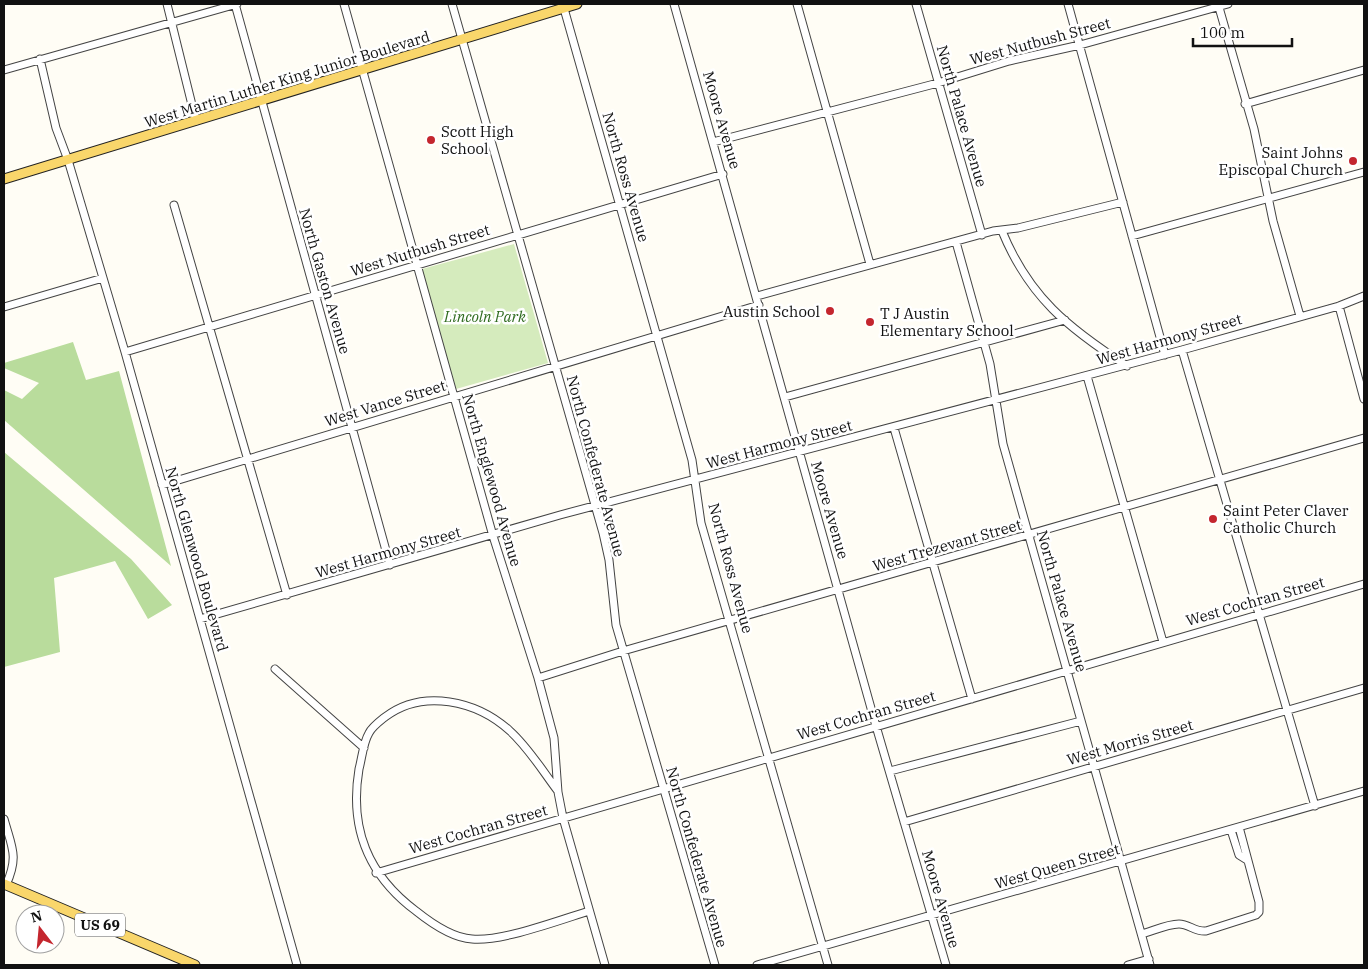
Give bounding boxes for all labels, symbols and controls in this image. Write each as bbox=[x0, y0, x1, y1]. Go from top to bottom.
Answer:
street label: West Nutbush Street bbox=[968, 13, 1112, 69]
scale bar bbox=[1193, 15, 1292, 47]
text: 100 m bbox=[1200, 23, 1245, 42]
street label: West Martin Luther King Junior Boulevard bbox=[142, 26, 432, 132]
street label: North Palace Avenue bbox=[933, 43, 991, 189]
street label: Moore Avenue bbox=[699, 69, 745, 171]
street label: North Ross Avenue bbox=[598, 110, 654, 244]
place label: Scott High School bbox=[441, 122, 514, 158]
marker: Scott High School bbox=[425, 134, 437, 146]
place label: Saint Johns Episcopal Church bbox=[1218, 143, 1343, 179]
marker: Saint Johns Episcopal Church bbox=[1347, 155, 1359, 167]
street label: North Gaston Avenue bbox=[295, 206, 355, 356]
street label: West Nutbush Street bbox=[348, 220, 492, 280]
place label: Austin School bbox=[723, 302, 820, 321]
place label: T J Austin Elementary School bbox=[880, 304, 1014, 340]
marker: Austin School bbox=[824, 305, 836, 317]
park label: Lincoln Park bbox=[443, 307, 526, 326]
street label: West Harmony Street bbox=[1094, 309, 1244, 369]
marker: T J Austin Elementary School bbox=[864, 316, 876, 328]
street label: North Confederate Avenue bbox=[563, 373, 629, 559]
street label: West Vance Street bbox=[322, 376, 448, 430]
street label: North Englewood Avenue bbox=[458, 391, 526, 569]
street label: West Harmony Street bbox=[704, 415, 854, 473]
street label: Moore Avenue bbox=[807, 459, 853, 561]
street label: North Glenwood Boulevard bbox=[162, 464, 232, 654]
street label: North Ross Avenue bbox=[704, 501, 758, 635]
place label: Saint Peter Claver Catholic Church bbox=[1223, 501, 1349, 537]
marker: Saint Peter Claver Catholic Church bbox=[1207, 513, 1219, 525]
street label: West Trezevant Street bbox=[870, 515, 1024, 575]
street label: West Harmony Street bbox=[313, 522, 463, 582]
street label: North Palace Avenue bbox=[1033, 528, 1091, 674]
street label: West Cochran Street bbox=[1184, 572, 1326, 630]
street label: West Cochran Street bbox=[795, 686, 937, 744]
street label: West Morris Street bbox=[1065, 715, 1195, 769]
street label: North Confederate Avenue bbox=[662, 764, 732, 950]
street label: West Cochran Street bbox=[407, 800, 549, 858]
street label: West Queen Street bbox=[992, 839, 1122, 893]
street label: Moore Avenue bbox=[918, 848, 964, 950]
north arrow bbox=[15, 904, 65, 954]
text: N bbox=[29, 906, 44, 927]
road number: US 69 bbox=[75, 914, 125, 936]

